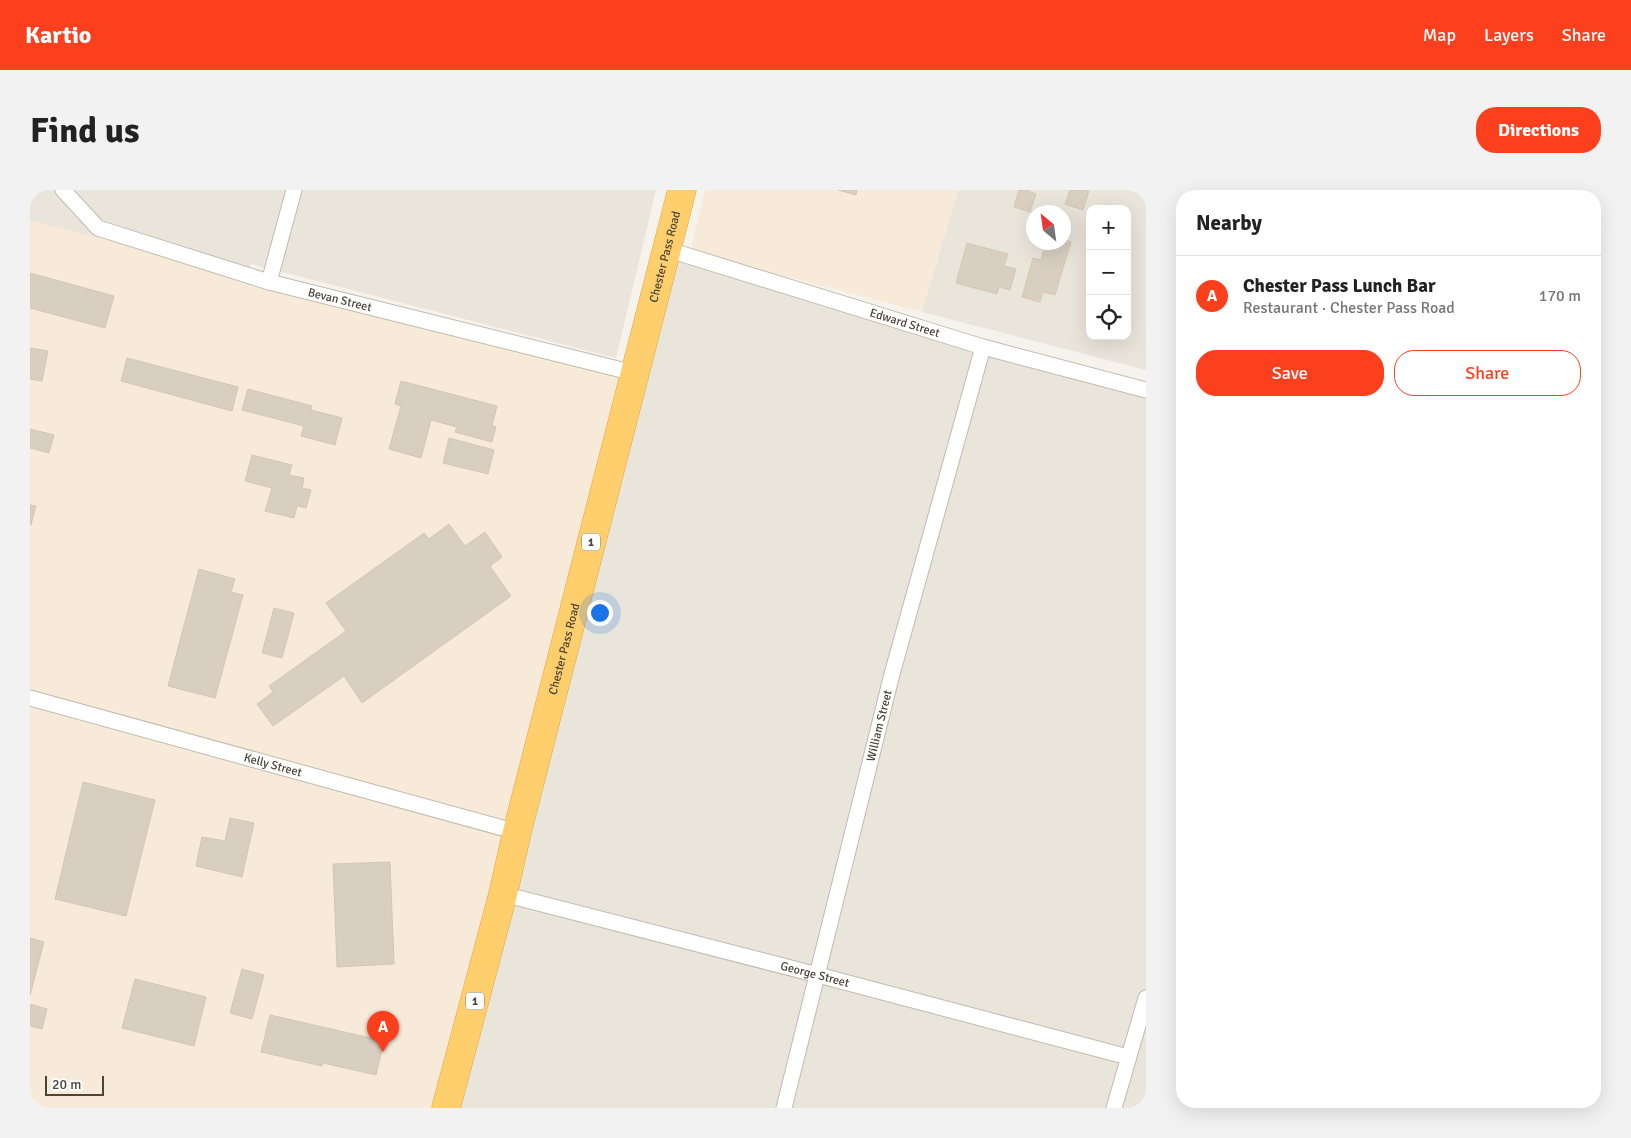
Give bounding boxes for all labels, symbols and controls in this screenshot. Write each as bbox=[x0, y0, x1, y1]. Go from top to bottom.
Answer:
text: Kartio bbox=[25, 20, 91, 50]
text: Map bbox=[1423, 24, 1456, 46]
text: Layers bbox=[1484, 24, 1534, 46]
text: Share bbox=[1562, 24, 1606, 46]
button: Directions bbox=[1476, 107, 1601, 153]
text: Find us bbox=[30, 109, 140, 152]
north arrow bbox=[1026, 205, 1071, 250]
map controls bbox=[1086, 205, 1131, 340]
button: + bbox=[1086, 205, 1131, 250]
street label: Chester Pass Road bbox=[646, 209, 684, 304]
text: Nearby bbox=[1196, 210, 1262, 236]
button: − bbox=[1086, 250, 1131, 295]
text: Chester Pass Lunch Bar bbox=[1243, 274, 1435, 298]
street label: Bevan Street bbox=[306, 285, 373, 315]
text: A bbox=[1207, 286, 1217, 306]
text: 170 m bbox=[1539, 286, 1581, 306]
button: locate bbox=[1086, 295, 1131, 340]
text: Restaurant · Chester Pass Road bbox=[1243, 298, 1455, 318]
street label: Edward Street bbox=[868, 305, 942, 341]
button: Save bbox=[1196, 350, 1384, 396]
button: Share bbox=[1394, 350, 1581, 396]
road number: 1 bbox=[582, 534, 600, 551]
your location bbox=[587, 600, 613, 626]
street label: Chester Pass Road bbox=[545, 602, 583, 696]
street label: William Street bbox=[863, 688, 895, 763]
street label: Kelly Street bbox=[242, 750, 304, 780]
street label: George Street bbox=[779, 958, 851, 990]
road number: 1 bbox=[466, 992, 484, 1009]
pin: A bbox=[367, 1011, 399, 1052]
scale bar bbox=[45, 1073, 104, 1096]
text: 20 m bbox=[52, 1076, 81, 1093]

